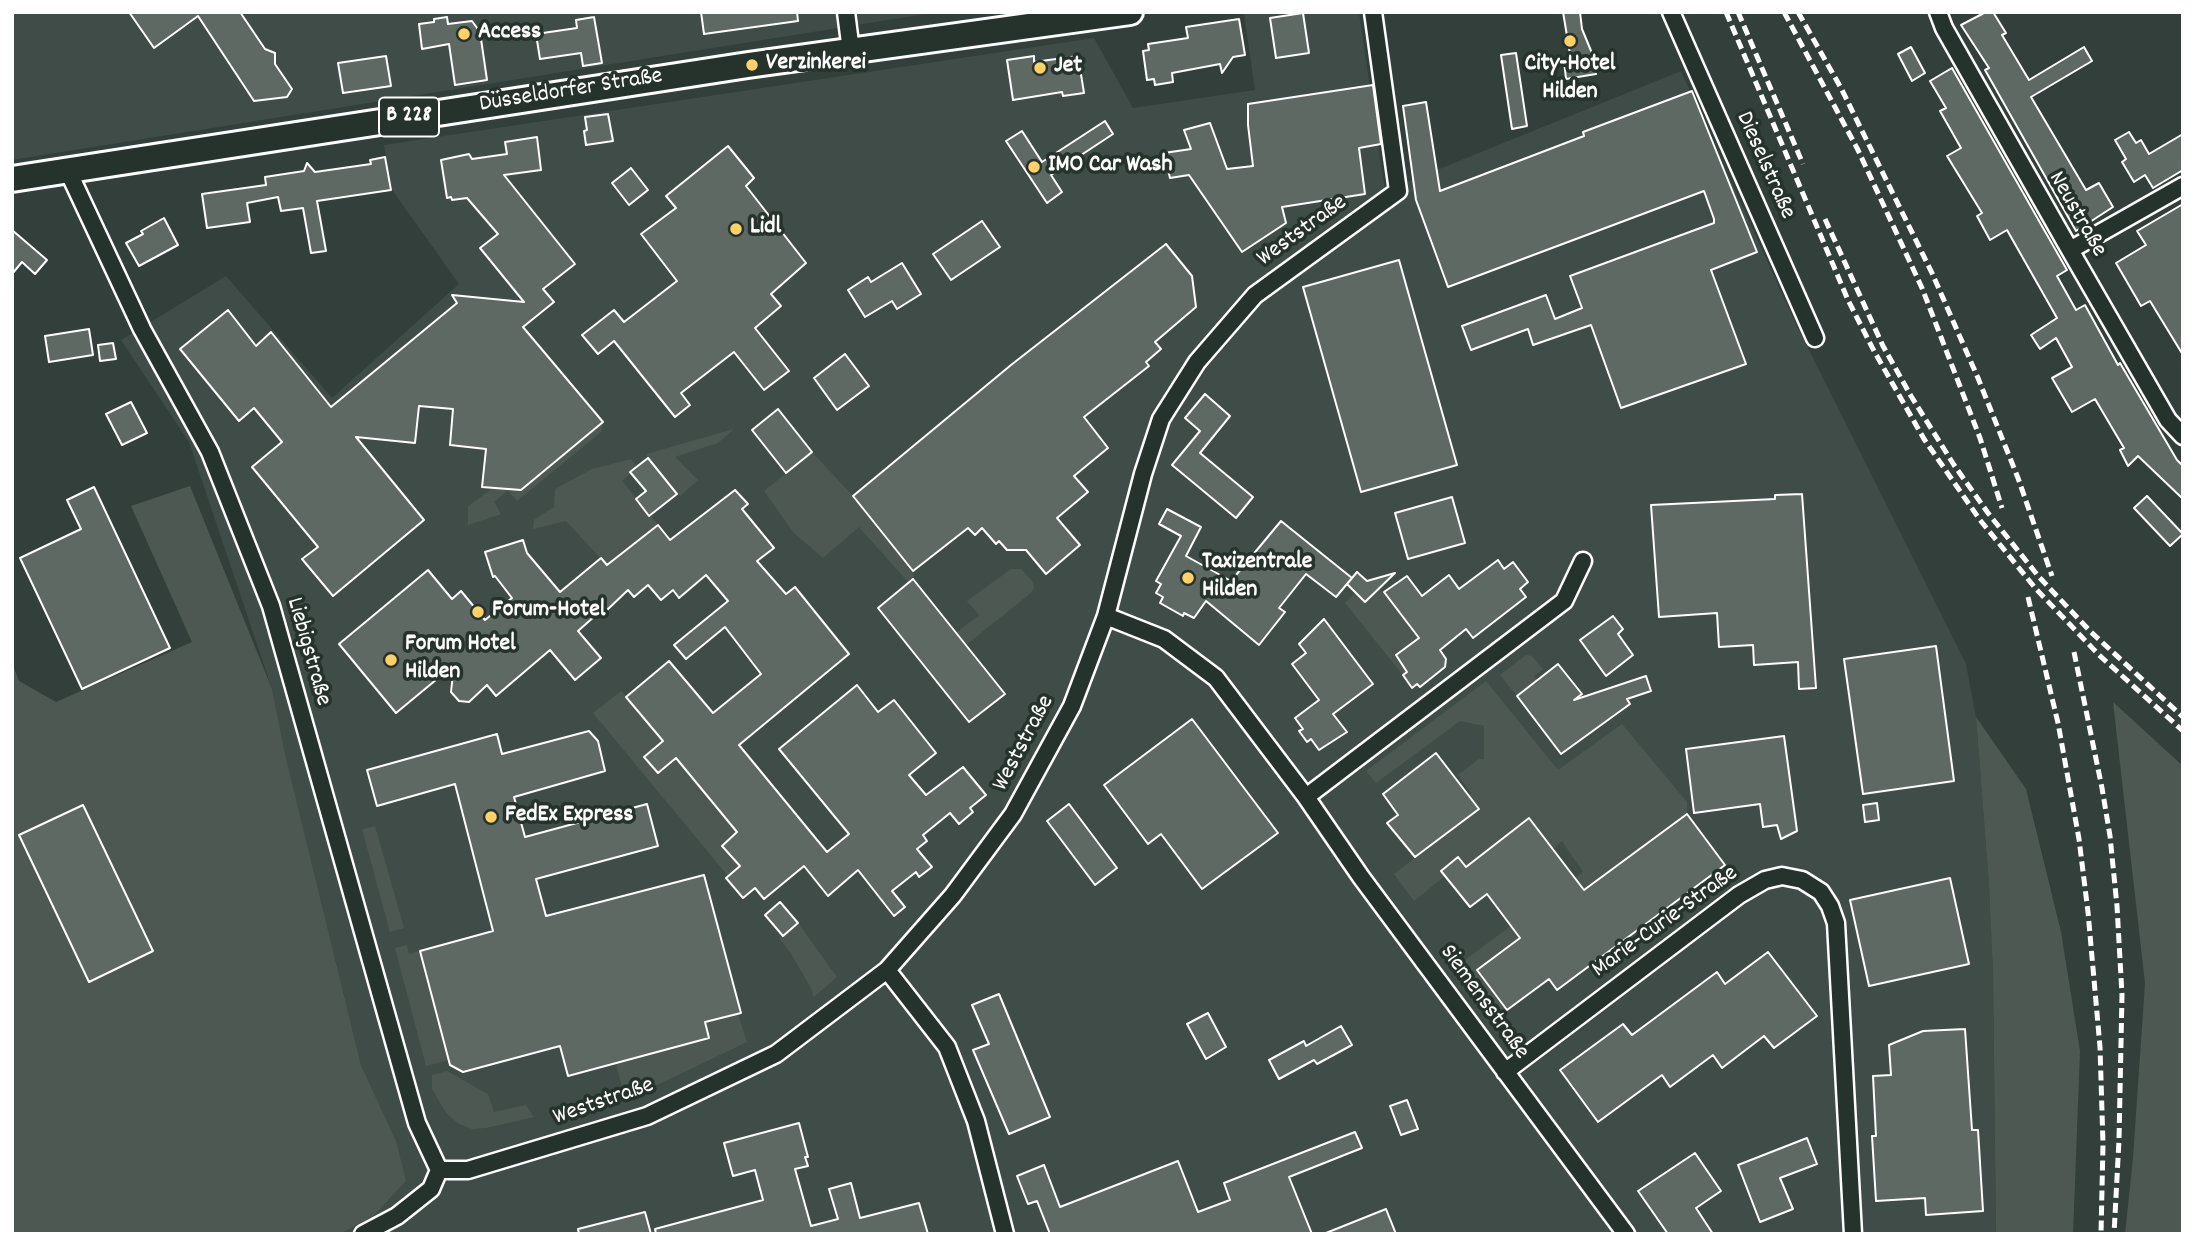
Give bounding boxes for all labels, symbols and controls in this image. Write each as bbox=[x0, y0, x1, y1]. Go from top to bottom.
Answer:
place label: Access bbox=[478, 20, 541, 48]
marker: Access bbox=[456, 26, 472, 42]
marker: City-Hotel Hilden bbox=[1562, 33, 1578, 49]
place label: Verzinkerei bbox=[766, 51, 866, 79]
place label: City-Hotel Hilden bbox=[1524, 52, 1616, 108]
place label: Jet bbox=[1054, 54, 1082, 82]
marker: Verzinkerei bbox=[744, 57, 760, 73]
marker: Jet bbox=[1032, 60, 1048, 76]
street label: Düsseldorfer Straße bbox=[477, 63, 665, 121]
road number: B 228 bbox=[379, 98, 439, 136]
street label: Dieselstraße bbox=[1727, 108, 1801, 224]
place label: IMO Car Wash bbox=[1048, 153, 1172, 181]
marker: IMO Car Wash bbox=[1026, 159, 1042, 175]
street label: Neustraße bbox=[2040, 167, 2112, 263]
street label: Weststraße bbox=[1252, 190, 1354, 274]
place label: Lidl bbox=[750, 215, 781, 243]
marker: Lidl bbox=[728, 221, 744, 237]
place label: Taxizentrale Hilden bbox=[1202, 550, 1312, 606]
marker: Taxizentrale Hilden bbox=[1180, 570, 1196, 586]
street label: Liebigstraße bbox=[278, 595, 336, 709]
place label: Forum-Hotel bbox=[492, 598, 605, 626]
marker: Forum-Hotel bbox=[470, 604, 486, 620]
place label: Forum Hotel Hilden bbox=[405, 632, 516, 688]
marker: Forum Hotel Hilden bbox=[383, 652, 399, 668]
street label: Weststraße bbox=[988, 691, 1062, 797]
place label: FedEx Express bbox=[505, 803, 633, 831]
marker: FedEx Express bbox=[483, 809, 499, 825]
street label: Marie-Curie-Straße bbox=[1587, 860, 1745, 986]
street label: Siemensstraße bbox=[1432, 940, 1534, 1066]
street label: Weststraße bbox=[550, 1072, 658, 1134]

